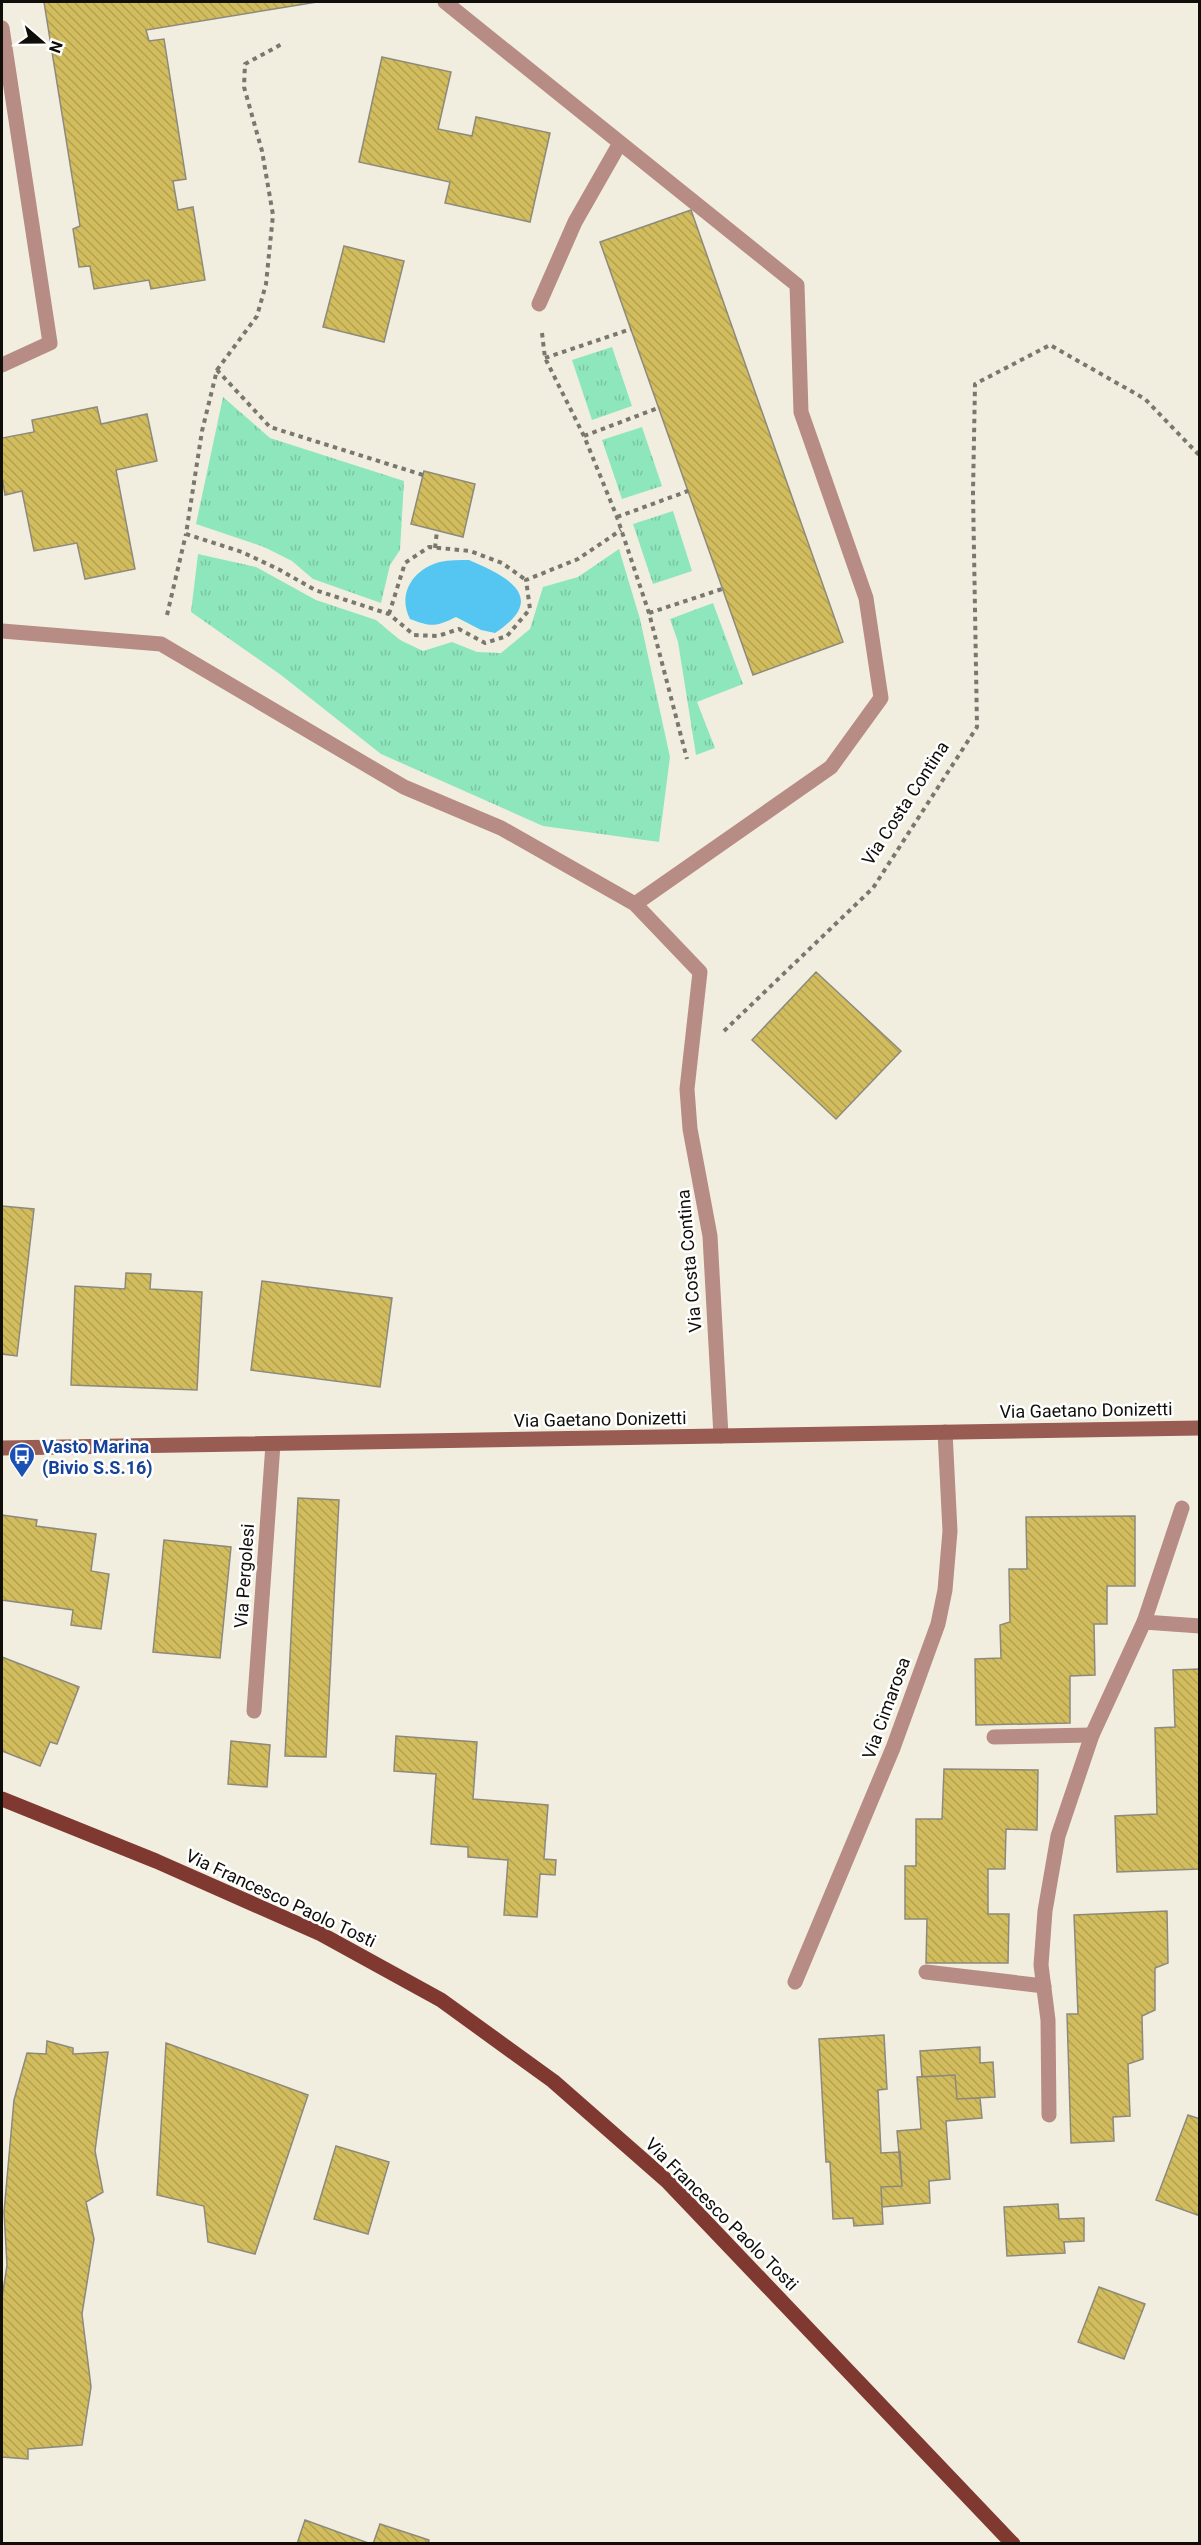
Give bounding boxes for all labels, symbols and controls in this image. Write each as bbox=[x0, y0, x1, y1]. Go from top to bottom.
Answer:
north arrow bbox=[12, 12, 72, 72]
text: N bbox=[45, 38, 66, 56]
street label: Via Costa Contina bbox=[857, 737, 953, 869]
street label: Via Costa Contina bbox=[672, 1189, 706, 1333]
street label: Via Gaetano Donizetti bbox=[999, 1398, 1173, 1422]
street label: Via Gaetano Donizetti bbox=[513, 1407, 687, 1431]
place label: Vasto Marina (Bivio S.S.16) bbox=[42, 1436, 153, 1479]
bus stop icon: Vasto Marina (Bivio S.S.16) bbox=[7, 1441, 37, 1479]
street label: Via Pergolesi bbox=[230, 1523, 258, 1629]
street label: Via Cimarosa bbox=[858, 1654, 914, 1762]
street label: Via Francesco Paolo Tosti bbox=[183, 1845, 379, 1951]
street label: Via Francesco Paolo Tosti bbox=[641, 2133, 803, 2295]

